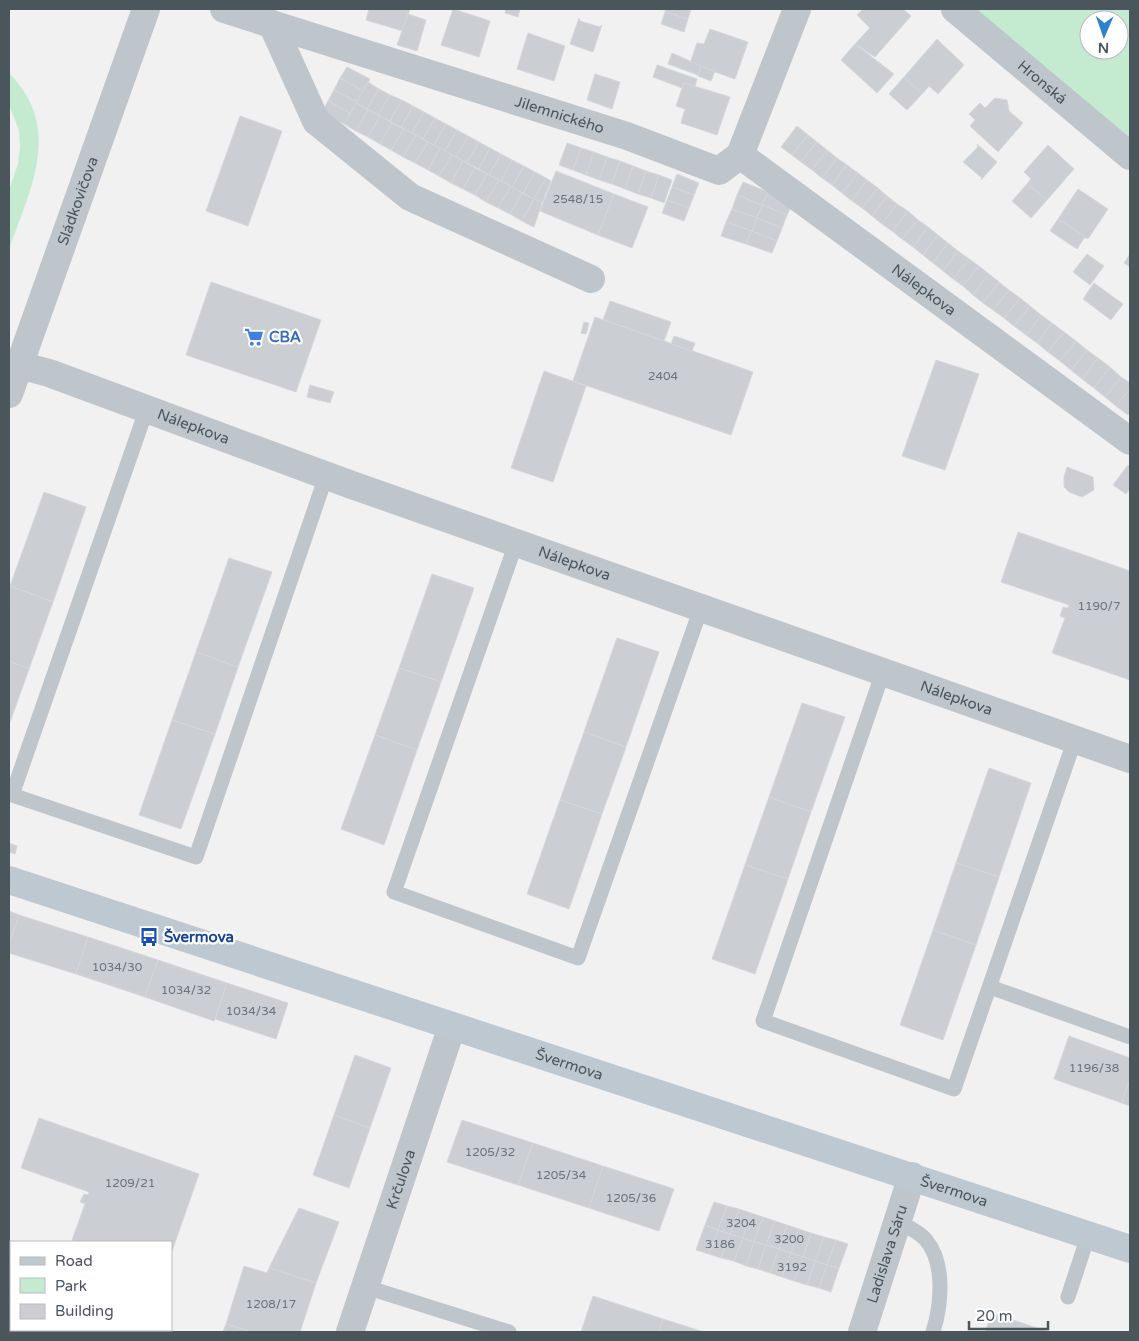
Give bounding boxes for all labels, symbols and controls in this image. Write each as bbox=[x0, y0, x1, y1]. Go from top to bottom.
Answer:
north arrow bbox=[1079, 10, 1129, 60]
text: N bbox=[1098, 39, 1109, 56]
street label: Hronská bbox=[1014, 57, 1071, 108]
street label: Jilemnického bbox=[513, 92, 607, 137]
street label: Sládkovičova bbox=[54, 154, 102, 248]
house number: 2548/15 bbox=[553, 192, 603, 206]
street label: Nálepkova bbox=[888, 260, 960, 319]
supermarket icon: CBA bbox=[243, 326, 265, 348]
place label: CBA bbox=[269, 328, 301, 346]
house number: 2404 bbox=[648, 369, 679, 383]
street label: Nálepkova bbox=[155, 405, 232, 448]
street label: Nálepkova bbox=[536, 542, 613, 584]
house number: 1190/7 bbox=[1077, 599, 1121, 613]
street label: Nálepkova bbox=[918, 677, 995, 719]
bus stop icon: Švermova bbox=[138, 926, 160, 948]
place label: Švermova bbox=[164, 928, 234, 946]
house number: 1034/30 bbox=[92, 960, 143, 974]
house number: 1034/32 bbox=[161, 983, 211, 997]
house number: 1034/34 bbox=[226, 1004, 277, 1018]
street label: Švermova bbox=[533, 1045, 605, 1084]
house number: 1196/38 bbox=[1069, 1061, 1119, 1075]
house number: 1205/32 bbox=[465, 1145, 515, 1159]
street label: Krčulova bbox=[383, 1147, 419, 1211]
house number: 1205/34 bbox=[536, 1168, 587, 1182]
street label: Švermova bbox=[918, 1172, 990, 1211]
house number: 1209/21 bbox=[105, 1176, 155, 1190]
house number: 1205/36 bbox=[606, 1191, 656, 1205]
street label: Ladislava Sáru bbox=[863, 1202, 911, 1305]
house number: 3204 bbox=[726, 1216, 757, 1230]
house number: 3200 bbox=[774, 1232, 805, 1246]
house number: 3186 bbox=[705, 1237, 735, 1251]
legend bbox=[10, 1241, 172, 1331]
text: Road bbox=[55, 1252, 93, 1270]
house number: 3192 bbox=[777, 1260, 807, 1274]
text: Park bbox=[55, 1277, 87, 1295]
house number: 1208/17 bbox=[246, 1297, 296, 1311]
scale bar bbox=[969, 1298, 1048, 1330]
text: Building bbox=[55, 1302, 114, 1320]
text: 20 m bbox=[976, 1307, 1013, 1325]

